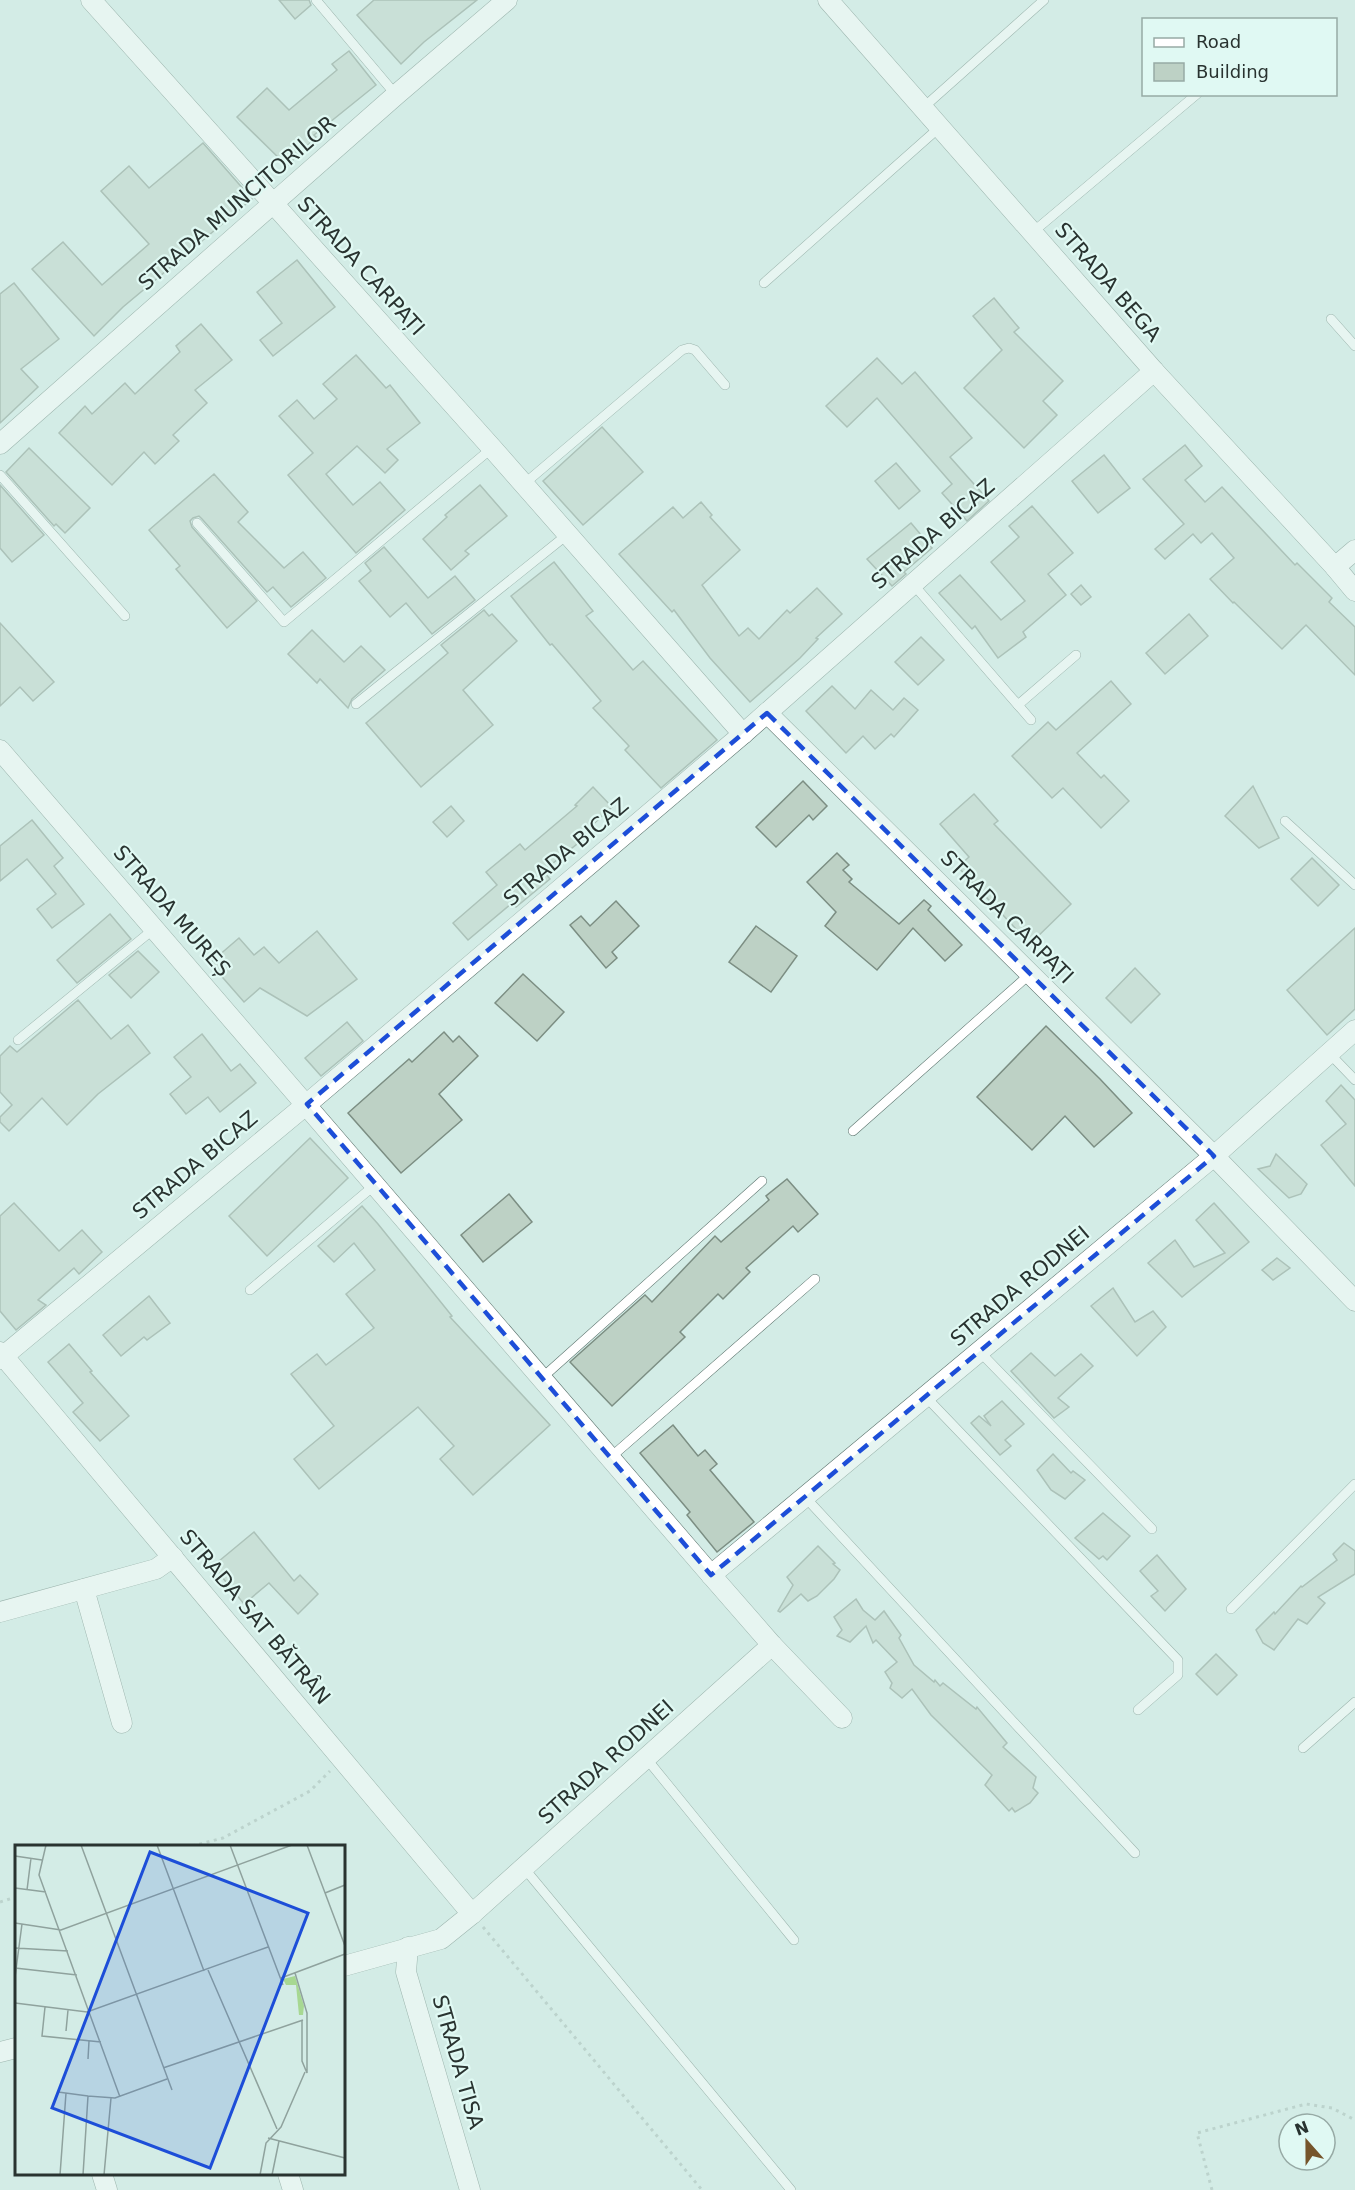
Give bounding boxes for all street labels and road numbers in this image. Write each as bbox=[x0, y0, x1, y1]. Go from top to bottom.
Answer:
street label: STRADA MUNCITORILOR bbox=[134, 111, 340, 295]
street label: STRADA CARPAȚI bbox=[293, 192, 429, 340]
street label: STRADA BEGA bbox=[1050, 218, 1166, 347]
street label: STRADA BICAZ bbox=[867, 474, 999, 594]
street label: STRADA BICAZ bbox=[499, 793, 633, 911]
street label: STRADA MUREȘ bbox=[109, 841, 235, 981]
street label: STRADA CARPAȚI bbox=[936, 846, 1078, 988]
street label: STRADA BICAZ bbox=[128, 1106, 262, 1224]
street label: STRADA RODNEI bbox=[946, 1221, 1094, 1351]
street label: STRADA SAT BĂTRÂN bbox=[175, 1523, 337, 1709]
street label: STRADA RODNEI bbox=[533, 1695, 679, 1829]
street label: STRADA TISA bbox=[427, 1992, 489, 2132]

